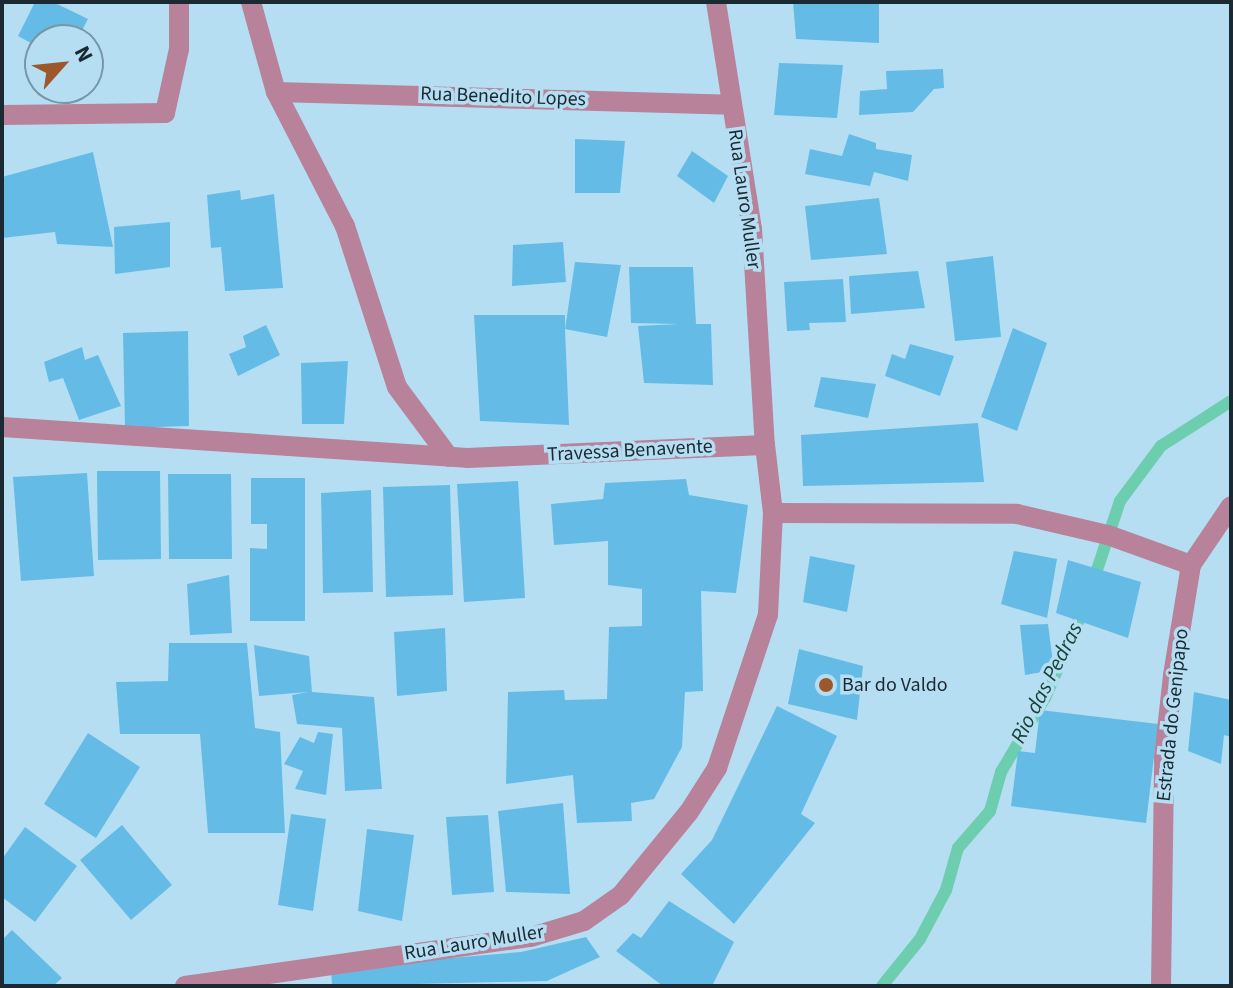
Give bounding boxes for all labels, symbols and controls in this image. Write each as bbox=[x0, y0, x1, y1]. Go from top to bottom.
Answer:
north arrow bbox=[24, 24, 104, 104]
text: N bbox=[66, 40, 101, 68]
street label: Rua Benedito Lopes bbox=[420, 82, 586, 112]
street label: Rua Lauro Muller bbox=[722, 127, 766, 271]
street label: Travessa Benavente bbox=[547, 435, 713, 467]
water label: Rio das Pedras bbox=[1005, 618, 1089, 748]
street label: Estrada do Genipapo bbox=[1152, 627, 1194, 803]
place label: Bar do Valdo bbox=[842, 673, 948, 697]
marker: Bar do Valdo bbox=[817, 676, 835, 694]
street label: Rua Lauro Muller bbox=[402, 920, 546, 966]

